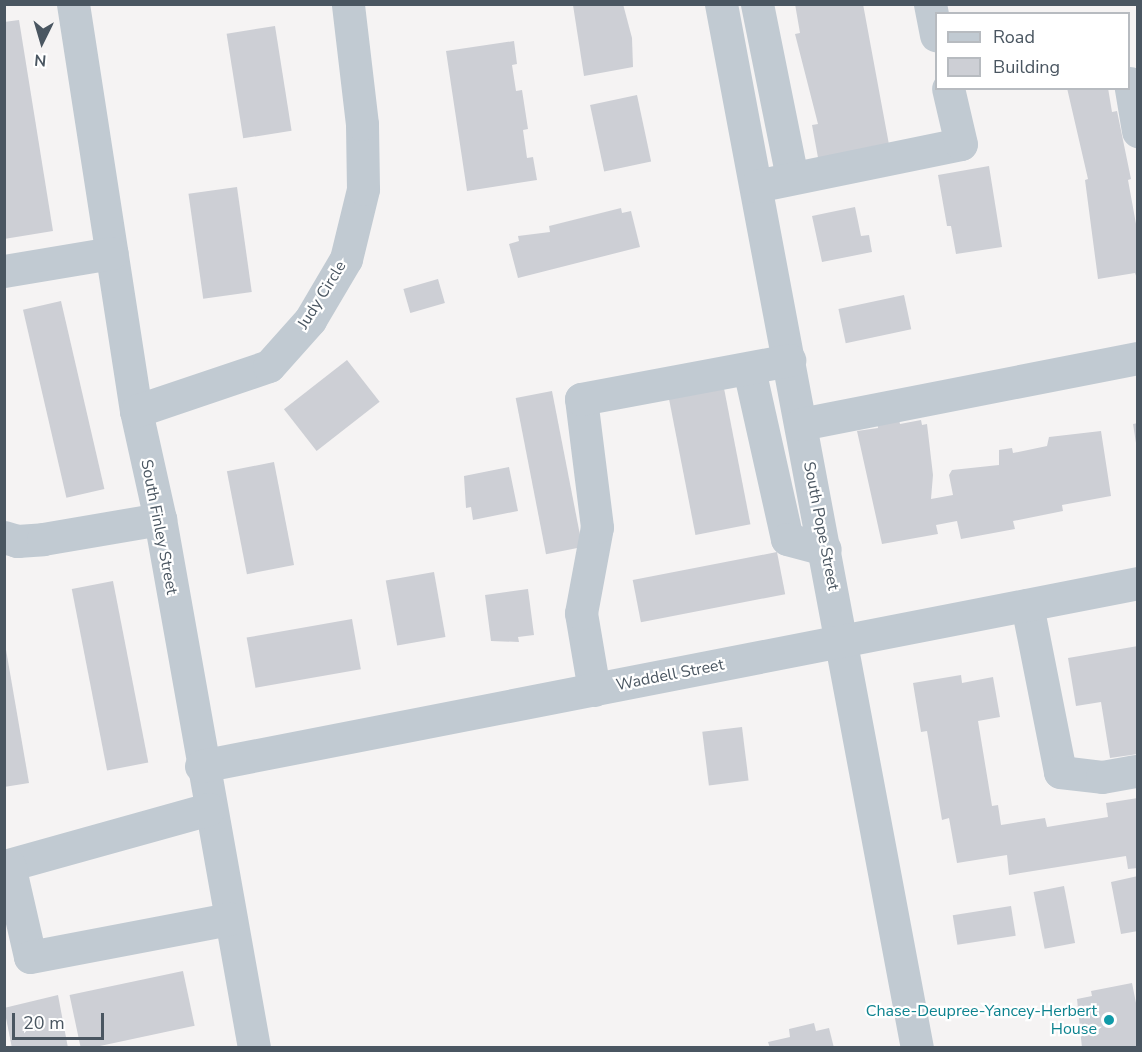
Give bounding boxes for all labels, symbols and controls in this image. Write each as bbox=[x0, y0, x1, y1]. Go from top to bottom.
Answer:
north arrow bbox=[12, 12, 72, 72]
legend bbox=[935, 12, 1130, 90]
text: Road bbox=[993, 25, 1035, 49]
text: N bbox=[34, 48, 47, 71]
text: Building bbox=[993, 55, 1060, 79]
street label: Judy Circle bbox=[294, 257, 350, 333]
street label: South Finley Street bbox=[136, 458, 182, 596]
street label: South Pope Street bbox=[799, 460, 843, 592]
street label: Waddell Street bbox=[614, 655, 726, 695]
scale bar bbox=[15, 1001, 106, 1039]
place label: Chase-Deupree-Yancey-Herbert House bbox=[866, 1001, 1097, 1039]
text: 20 m bbox=[23, 1011, 65, 1035]
marker: Chase-Deupree-Yancey-Herbert House bbox=[1102, 1013, 1116, 1027]

